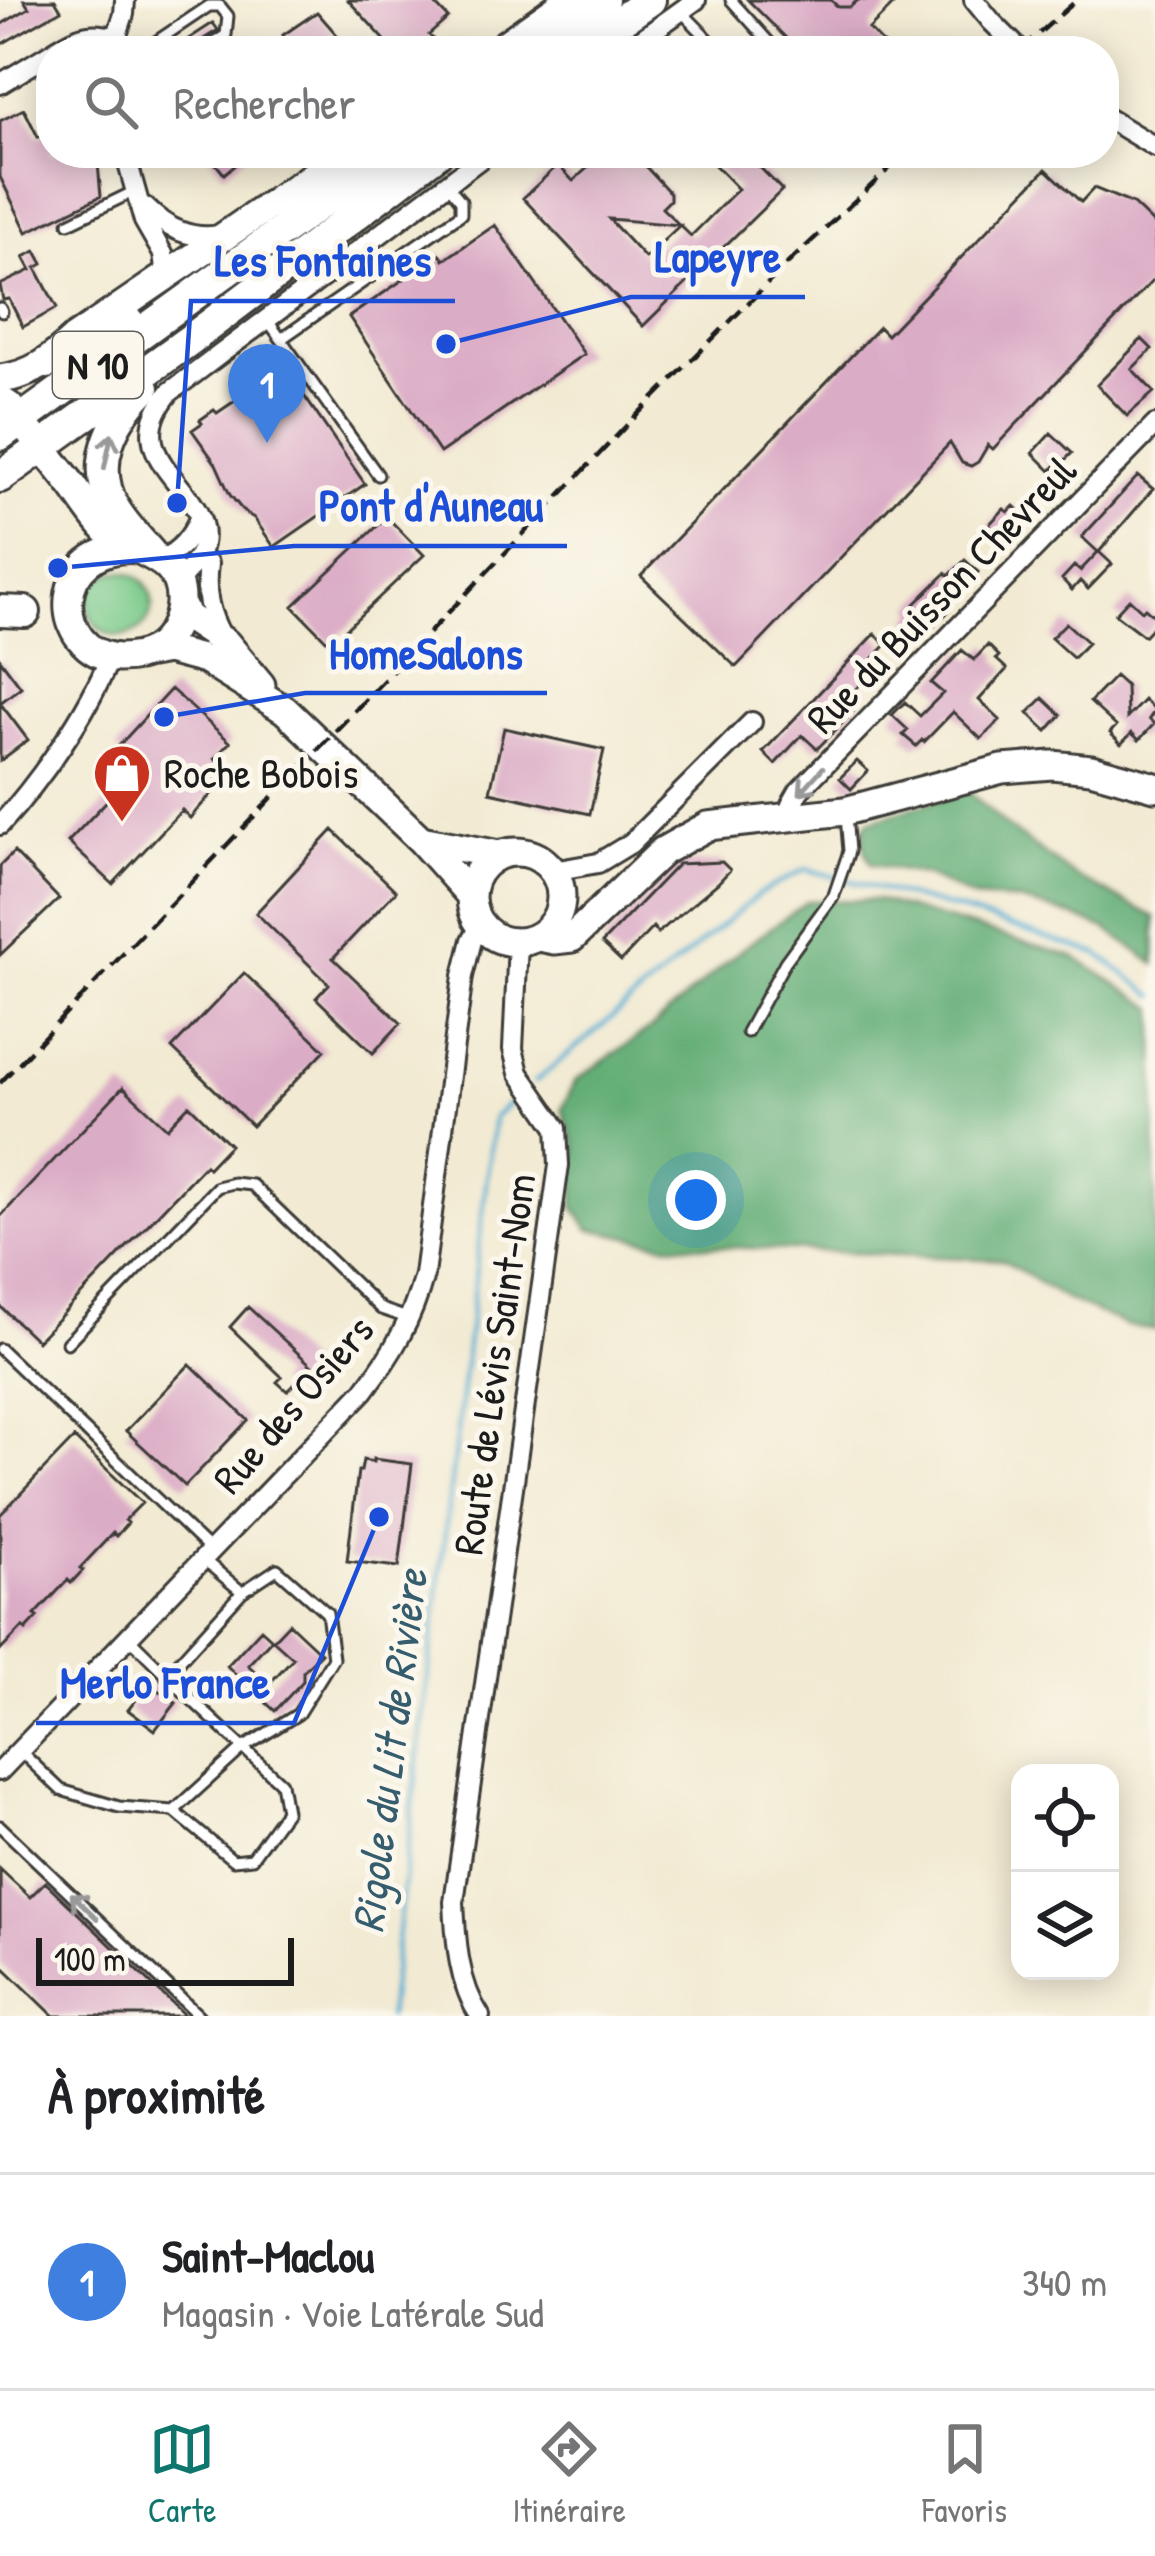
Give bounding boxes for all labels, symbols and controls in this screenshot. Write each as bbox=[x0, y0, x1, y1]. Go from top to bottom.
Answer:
search box bbox=[36, 36, 1119, 168]
icon: search bbox=[78, 69, 144, 135]
text: Rechercher bbox=[174, 72, 356, 133]
callout: Lapeyre bbox=[631, 216, 805, 297]
callout: Les Fontaines bbox=[191, 220, 455, 301]
text: Lapeyre bbox=[655, 225, 781, 287]
text: Les Fontaines bbox=[215, 229, 431, 290]
road number: N 10 bbox=[53, 332, 143, 398]
pin: 1 bbox=[228, 344, 306, 443]
one-way arrow bbox=[98, 433, 120, 472]
street label: Rue du Buisson Chevreul bbox=[793, 442, 1089, 745]
callout: Pont d'Auneau bbox=[294, 465, 567, 546]
text: Pont d'Auneau bbox=[319, 474, 543, 535]
callout: HomeSalons bbox=[305, 612, 547, 693]
text: HomeSalons bbox=[329, 622, 523, 683]
shop icon: Roche Bobois bbox=[91, 742, 153, 824]
place label: Roche Bobois bbox=[164, 744, 358, 801]
one-way arrow bbox=[797, 765, 825, 795]
street label: Route de Lévis Saint-Nom bbox=[439, 1170, 548, 1558]
your location bbox=[666, 1170, 726, 1230]
street label: Rue des Osiers bbox=[199, 1302, 386, 1505]
water label: Rigole du Lit de Rivière bbox=[336, 1564, 442, 1936]
callout: Merlo France bbox=[36, 1642, 294, 1723]
text: Merlo France bbox=[60, 1651, 270, 1712]
map controls bbox=[1011, 1764, 1119, 1980]
button: locate bbox=[1011, 1764, 1119, 1872]
button: layers bbox=[1011, 1872, 1119, 1980]
one-way arrow bbox=[70, 1892, 99, 1921]
scale bar bbox=[36, 1932, 294, 1985]
text: 100 m bbox=[54, 1937, 126, 1981]
text: À proximité bbox=[48, 2060, 265, 2129]
text: Saint-Maclou bbox=[162, 2225, 374, 2286]
text: 1 bbox=[80, 2255, 94, 2308]
text: 340 m bbox=[1022, 2255, 1107, 2308]
text: Magasin · Voie Latérale Sud bbox=[162, 2286, 544, 2339]
tab: Carte bbox=[148, 2416, 216, 2532]
tab: Itinéraire bbox=[513, 2416, 626, 2532]
tab: Favoris bbox=[922, 2416, 1007, 2532]

